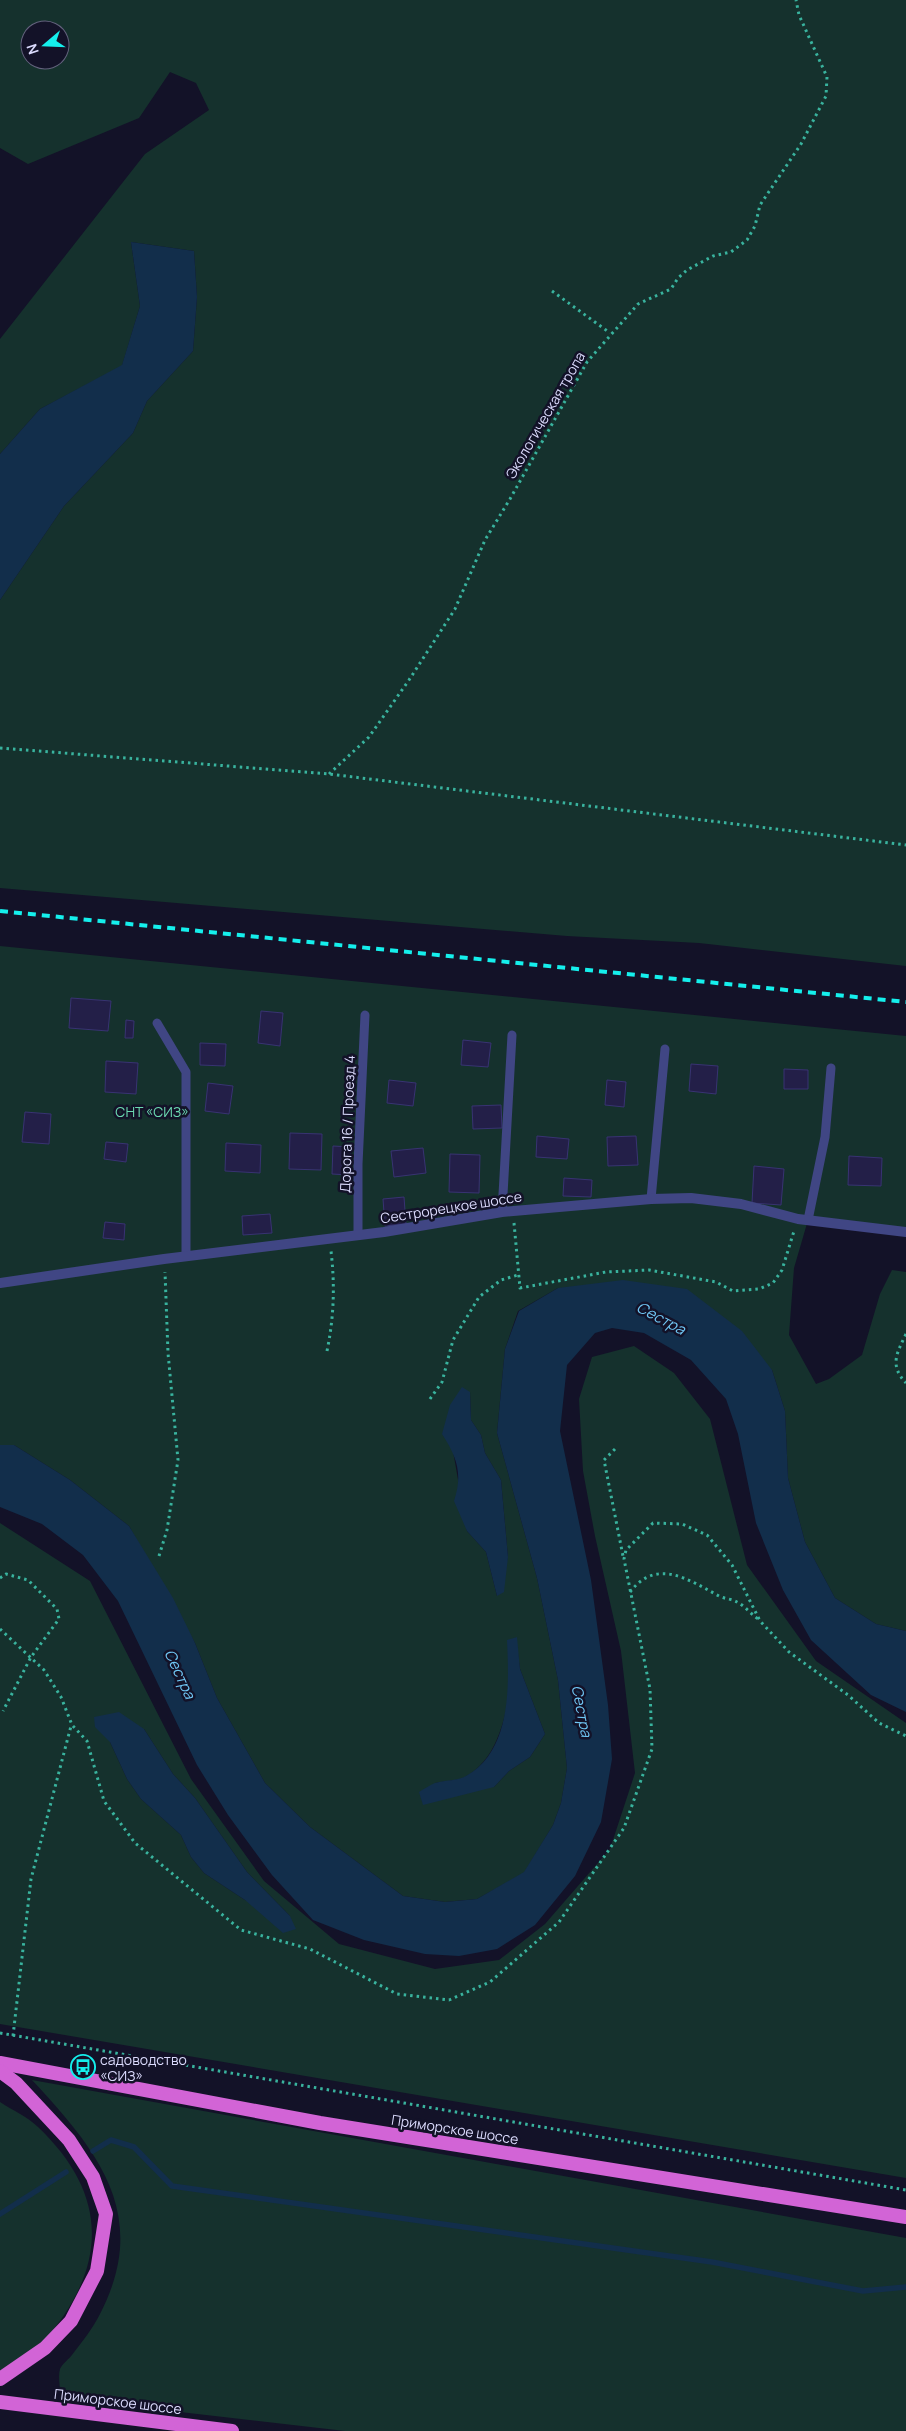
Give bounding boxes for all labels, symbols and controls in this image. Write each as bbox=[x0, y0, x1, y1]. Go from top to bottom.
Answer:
north arrow bbox=[20, 20, 70, 70]
text: N bbox=[22, 42, 43, 57]
street label: Экологическая тропа bbox=[501, 348, 589, 482]
street label: Дорога 16 / Проезд 4 bbox=[335, 1055, 359, 1193]
park label: СНТ «СИЗ» bbox=[115, 1102, 189, 1121]
street label: Сестрорецкое шоссе bbox=[379, 1186, 523, 1228]
water label: Сестра bbox=[633, 1296, 690, 1340]
water label: Сестра bbox=[159, 1646, 201, 1703]
water label: Сестра bbox=[567, 1683, 597, 1739]
place label: садоводство «СИЗ» bbox=[100, 2050, 187, 2085]
bus stop icon: садоводство «СИЗ» bbox=[70, 2054, 96, 2080]
street label: Приморское шоссе bbox=[390, 2110, 520, 2148]
street label: Приморское шоссе bbox=[53, 2384, 183, 2418]

